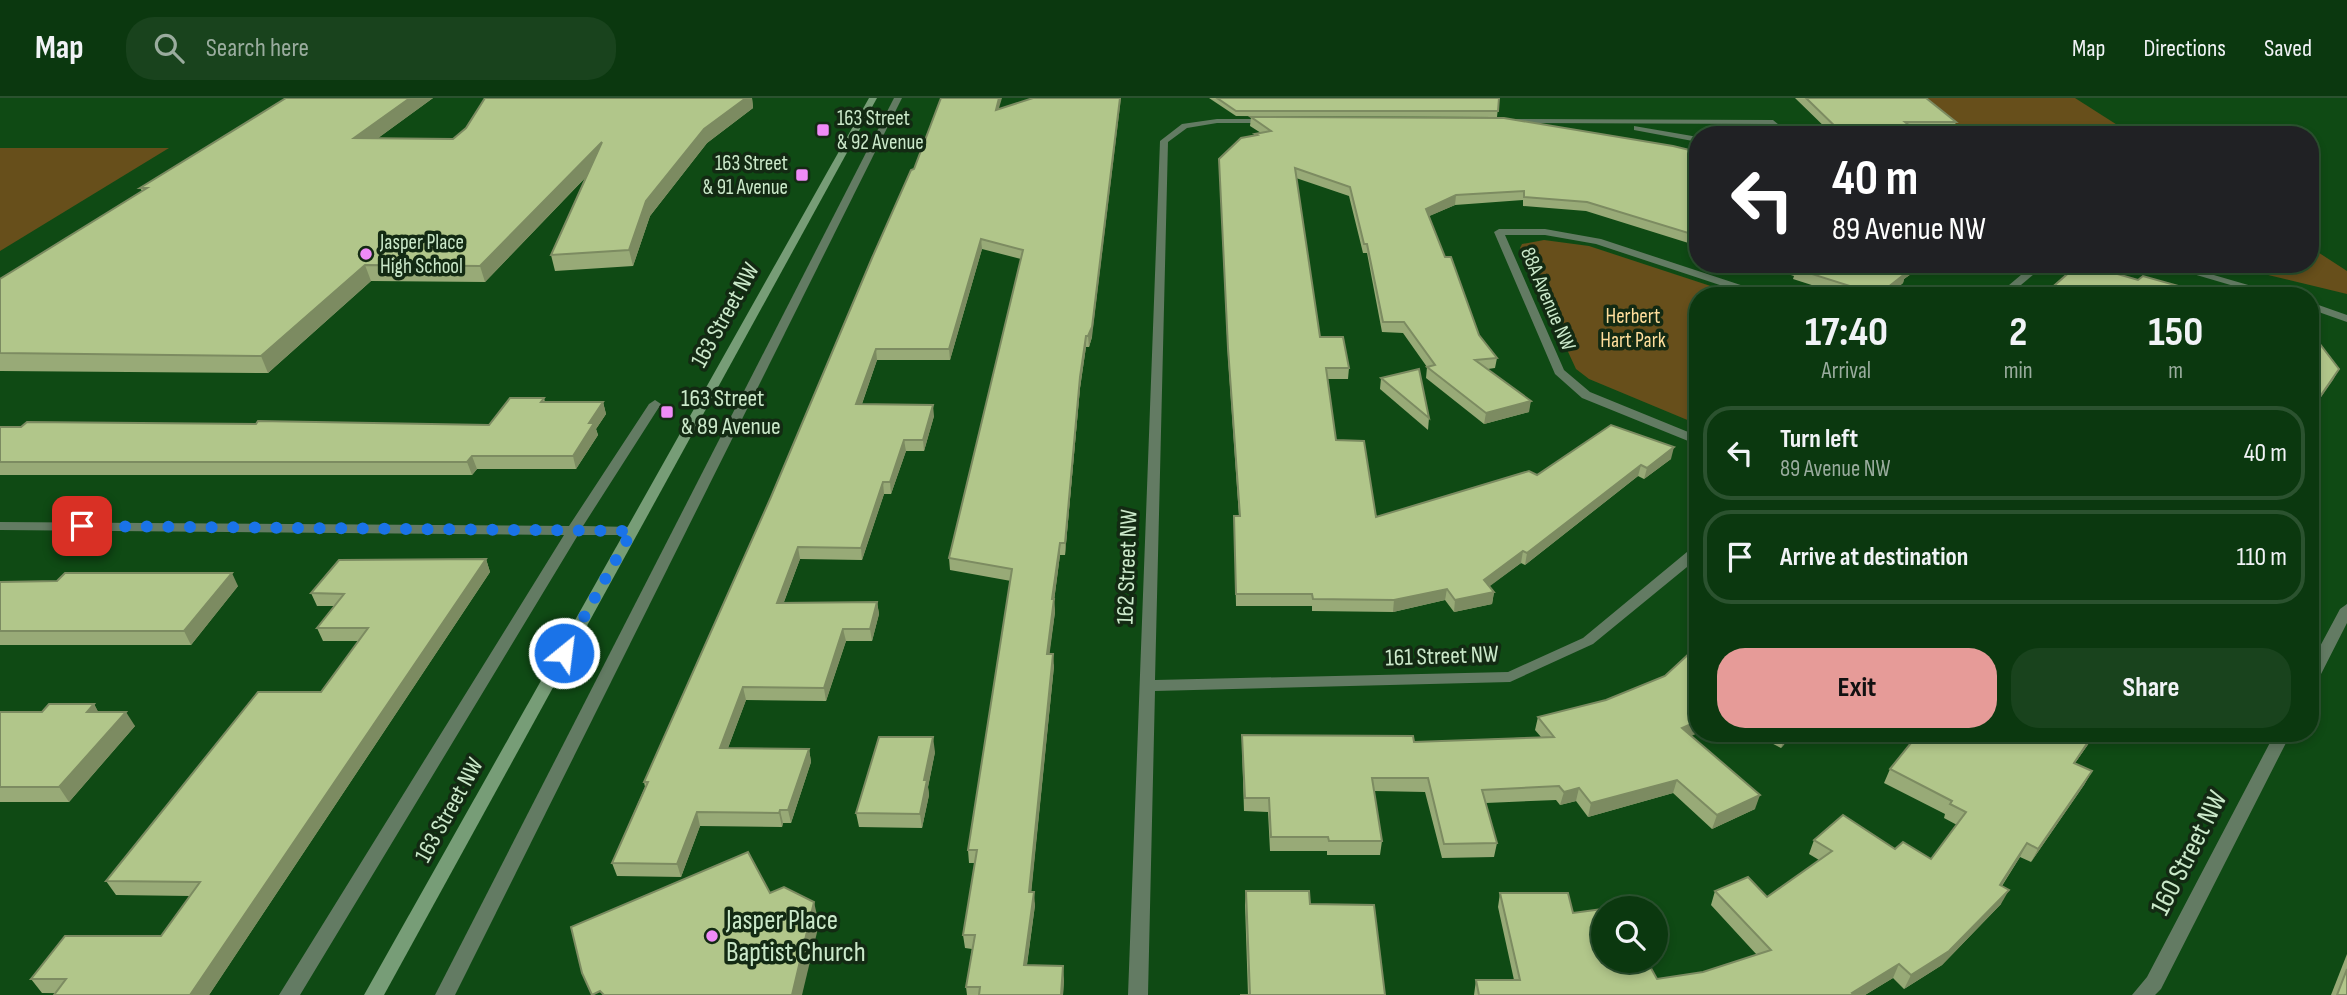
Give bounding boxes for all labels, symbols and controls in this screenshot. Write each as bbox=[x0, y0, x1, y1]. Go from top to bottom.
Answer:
search box bbox=[126, 17, 616, 80]
text: Map bbox=[35, 28, 84, 68]
icon: search bbox=[150, 29, 188, 67]
text: Search here bbox=[206, 33, 309, 64]
text: Map bbox=[2072, 34, 2105, 63]
text: Directions bbox=[2143, 34, 2226, 63]
text: Saved bbox=[2264, 34, 2312, 63]
place label: 163 Street & 92 Avenue bbox=[837, 106, 924, 155]
marker: 163 Street & 92 Avenue bbox=[815, 122, 831, 138]
text: 40 m bbox=[1832, 150, 1918, 209]
place label: 163 Street & 91 Avenue bbox=[703, 151, 788, 200]
icon: left bbox=[1717, 154, 1808, 245]
marker: 163 Street & 91 Avenue bbox=[794, 167, 810, 183]
text: 89 Avenue NW bbox=[1832, 210, 1986, 249]
place label: Jasper Place High School bbox=[379, 230, 464, 279]
street label: 88A Avenue NW bbox=[1515, 244, 1581, 355]
marker: Jasper Place High School bbox=[358, 246, 374, 262]
street label: 163 Street NW bbox=[684, 257, 766, 372]
park label: Herbert Hart Park bbox=[1600, 304, 1666, 353]
text: 17:40 bbox=[1805, 307, 1888, 358]
text: 2 bbox=[2009, 307, 2027, 358]
text: 150 bbox=[2148, 307, 2203, 358]
text: Arrival bbox=[1822, 357, 1871, 385]
text: min bbox=[2004, 357, 2033, 385]
text: m bbox=[2168, 357, 2183, 385]
place label: 163 Street & 89 Avenue bbox=[681, 384, 781, 441]
marker: 163 Street & 89 Avenue bbox=[659, 404, 675, 420]
text: Turn left bbox=[1780, 424, 1858, 455]
icon: left bbox=[1721, 434, 1759, 472]
text: 40 m bbox=[2244, 438, 2287, 469]
text: 89 Avenue NW bbox=[1780, 455, 1891, 483]
pin bbox=[52, 496, 112, 556]
icon: arrive bbox=[63, 507, 101, 545]
street label: 162 Street NW bbox=[1110, 509, 1144, 625]
icon: arrive bbox=[1721, 538, 1759, 576]
text: Arrive at destination bbox=[1780, 542, 1968, 573]
text: 110 m bbox=[2236, 542, 2287, 573]
position arrow bbox=[527, 616, 601, 690]
street label: 161 Street NW bbox=[1385, 640, 1500, 672]
button: Exit bbox=[1717, 648, 1997, 728]
button: Share bbox=[2011, 648, 2291, 728]
street label: 163 Street NW bbox=[408, 752, 490, 867]
street label: 160 Street NW bbox=[2144, 785, 2234, 921]
map controls bbox=[1591, 896, 1668, 973]
button: search bbox=[1591, 896, 1668, 973]
place label: Jasper Place Baptist Church bbox=[725, 904, 866, 969]
marker: Jasper Place Baptist Church bbox=[704, 928, 720, 944]

